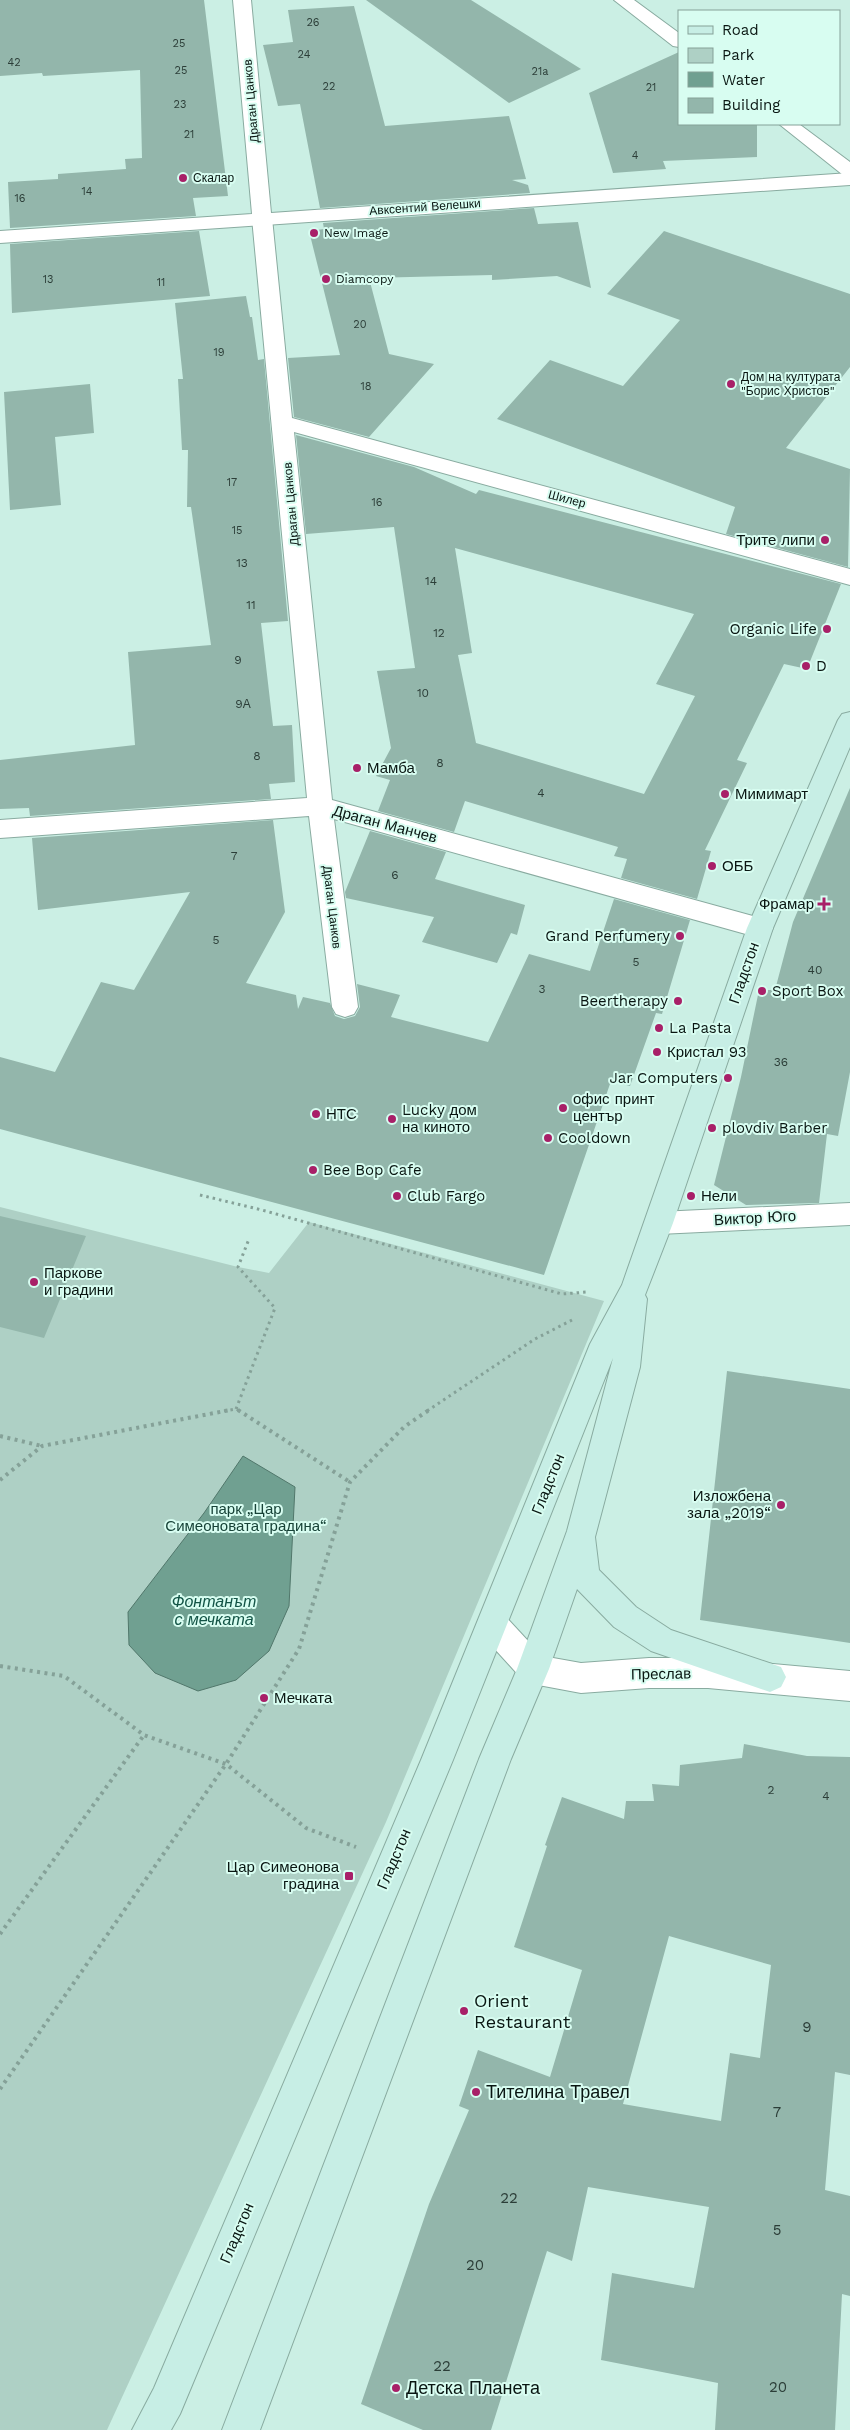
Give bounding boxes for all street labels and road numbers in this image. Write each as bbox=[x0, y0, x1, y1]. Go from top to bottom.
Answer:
street label: Драган Цанков bbox=[240, 59, 262, 143]
street label: Авксентий Велешки bbox=[369, 196, 481, 218]
street label: Драган Цанков bbox=[280, 462, 302, 546]
street label: Шилер bbox=[547, 487, 587, 511]
street label: Драган Манчев bbox=[331, 801, 439, 847]
street label: Драган Цанков bbox=[320, 865, 344, 949]
street label: Гладстон bbox=[725, 940, 763, 1006]
street label: Виктор Юго bbox=[713, 1207, 797, 1229]
street label: Гладстон bbox=[528, 1451, 568, 1517]
street label: Преслав bbox=[631, 1664, 691, 1684]
street label: Гладстон bbox=[373, 1826, 415, 1892]
street label: Гладстон bbox=[216, 2200, 258, 2266]

